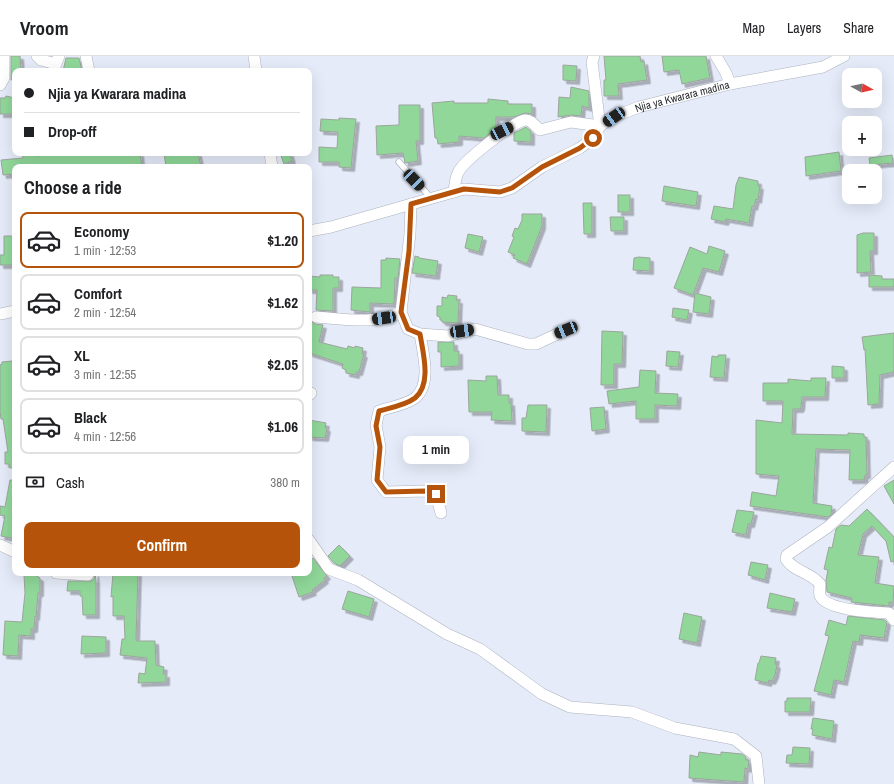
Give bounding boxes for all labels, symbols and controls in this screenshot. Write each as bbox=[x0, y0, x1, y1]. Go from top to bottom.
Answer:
text: Vroom bbox=[20, 15, 69, 41]
text: Map bbox=[743, 19, 765, 37]
text: Layers bbox=[787, 19, 821, 37]
text: Share bbox=[843, 19, 874, 37]
north arrow bbox=[842, 68, 882, 108]
map controls bbox=[842, 68, 882, 204]
street label: Njia ya Kwarara madina bbox=[633, 77, 731, 115]
text: Njia ya Kwarara madina bbox=[48, 83, 186, 104]
car bbox=[601, 105, 627, 129]
button: + bbox=[842, 116, 882, 156]
car bbox=[489, 120, 515, 142]
text: Drop-off bbox=[48, 121, 97, 142]
route start bbox=[584, 129, 602, 147]
button: − bbox=[842, 164, 882, 204]
car bbox=[401, 167, 427, 193]
text: Choose a ride bbox=[24, 175, 122, 200]
text: Economy bbox=[74, 221, 129, 242]
icon: car bbox=[26, 222, 62, 258]
text: $1.20 bbox=[267, 230, 298, 251]
text: 1 min · 12:53 bbox=[74, 242, 136, 259]
text: Comfort bbox=[74, 283, 122, 304]
icon: car bbox=[26, 284, 62, 320]
text: $1.62 bbox=[267, 292, 298, 313]
text: 2 min · 12:54 bbox=[74, 304, 136, 321]
car bbox=[371, 310, 397, 326]
car bbox=[553, 320, 579, 340]
car bbox=[449, 323, 475, 339]
text: XL bbox=[74, 345, 90, 366]
icon: car bbox=[26, 346, 62, 382]
text: $2.05 bbox=[267, 354, 298, 375]
text: 3 min · 12:55 bbox=[74, 366, 136, 383]
text: Black bbox=[74, 407, 107, 428]
icon: car bbox=[26, 408, 62, 444]
text: $1.06 bbox=[267, 416, 298, 437]
text: 4 min · 12:56 bbox=[74, 428, 136, 445]
callout: 1 min bbox=[403, 436, 469, 464]
text: 1 min bbox=[422, 441, 450, 458]
icon: cash bbox=[24, 471, 46, 493]
text: Cash bbox=[56, 472, 85, 493]
text: 380 m bbox=[270, 474, 300, 491]
route end bbox=[427, 485, 445, 503]
button: Confirm bbox=[24, 522, 300, 568]

